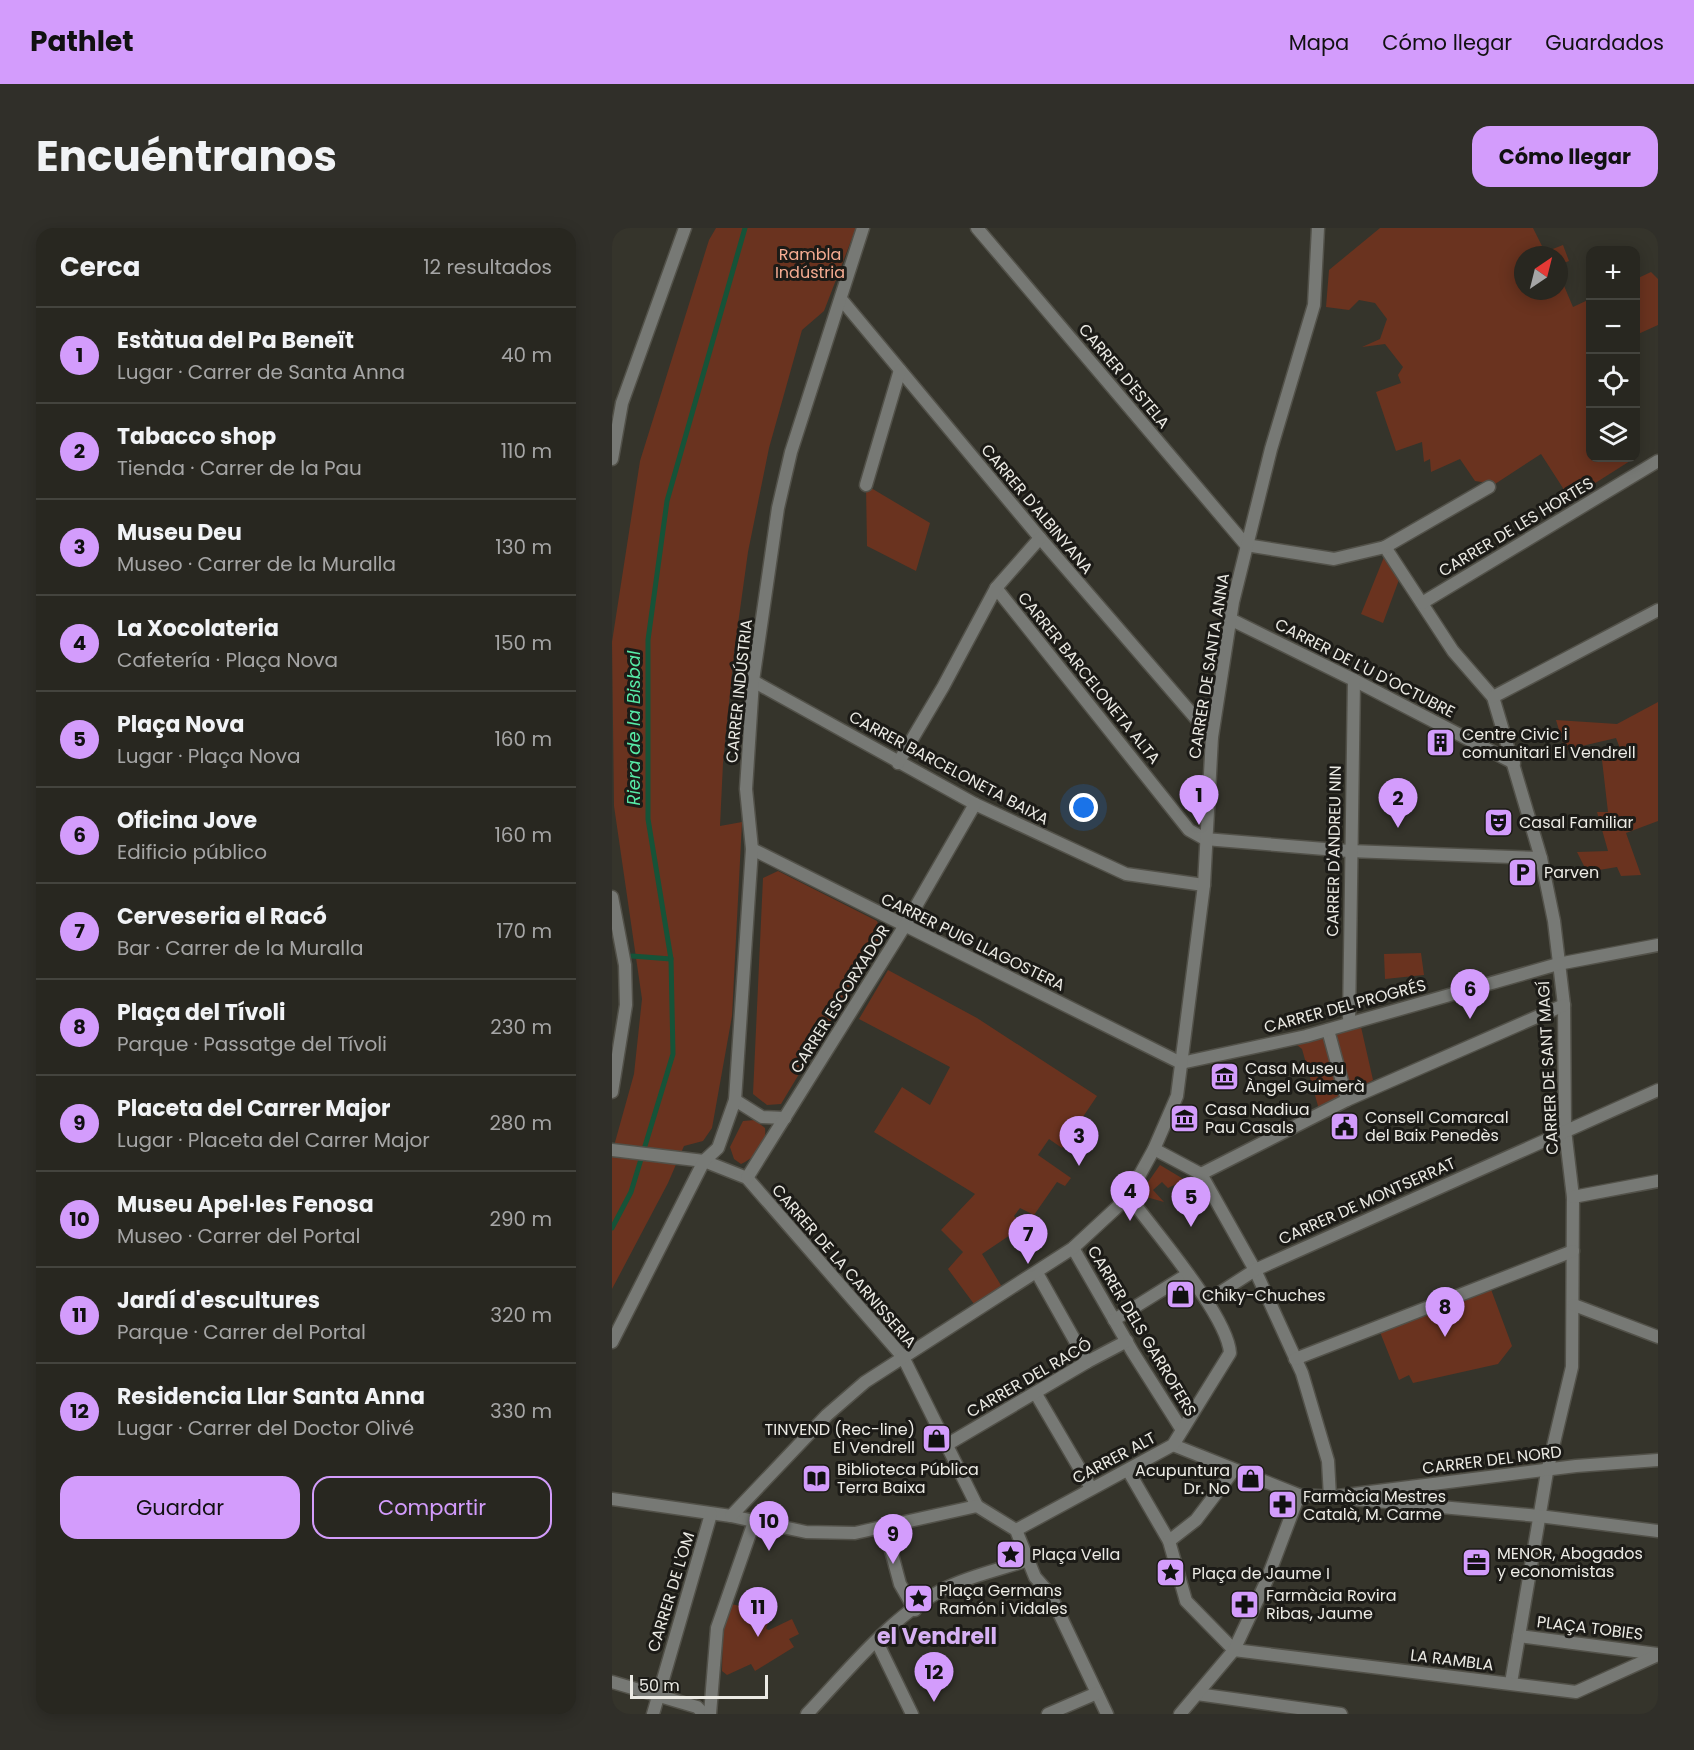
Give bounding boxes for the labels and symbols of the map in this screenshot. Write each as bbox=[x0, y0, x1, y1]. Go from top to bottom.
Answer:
park label: Rambla Indústria bbox=[775, 243, 845, 284]
north arrow bbox=[1514, 246, 1568, 300]
street label: CARRER D'ESTELA bbox=[1073, 318, 1175, 434]
street label: CARRER D'ALBINYANA bbox=[976, 439, 1098, 579]
street label: CARRER DE LES HORTES bbox=[1434, 472, 1598, 582]
street label: CARRER DE SANTA ANNA bbox=[1183, 571, 1235, 761]
street label: CARRER BARCELONETA ALTA bbox=[1012, 587, 1166, 769]
street label: CARRER DE L'U D'OCTUBRE bbox=[1271, 613, 1459, 723]
street label: CARRER INDÚSTRIA bbox=[720, 618, 758, 764]
water label: Riera de la Bisbal bbox=[621, 650, 646, 806]
street label: CARRER BARCELONETA BAIXA bbox=[845, 705, 1053, 831]
place label: Centre Civic i comunitari El Vendrell bbox=[1462, 723, 1636, 764]
building icon: Centre Civic i comunitari El Vendrell bbox=[1425, 727, 1457, 759]
street label: CARRER D'ANDREU NIN bbox=[1321, 765, 1347, 937]
pin: 1 bbox=[1180, 776, 1218, 825]
pin: 2 bbox=[1378, 778, 1418, 828]
your location bbox=[1069, 793, 1098, 822]
theatre icon: Casal Familiar bbox=[1482, 806, 1514, 838]
place label: Casal Familiar bbox=[1519, 811, 1634, 834]
parking icon: Parven bbox=[1507, 856, 1539, 888]
place label: Parven bbox=[1544, 861, 1599, 884]
street label: CARRER PUIG LLAGOSTERA bbox=[877, 887, 1069, 997]
street label: CARRER ESCORXADOR bbox=[785, 920, 895, 1078]
pin: 6 bbox=[1450, 970, 1490, 1019]
street label: CARRER DEL PROGRÉS bbox=[1261, 973, 1429, 1039]
street label: CARRER DE SANT MAGÍ bbox=[1532, 981, 1564, 1155]
place label: Casa Museu Àngel Guimerà bbox=[1245, 1057, 1365, 1098]
museum icon: Casa Museu Àngel Guimerà bbox=[1208, 1061, 1240, 1093]
place label: Casa Nadiua Pau Casals bbox=[1205, 1098, 1309, 1139]
museum icon: Casa Nadiua Pau Casals bbox=[1168, 1102, 1200, 1134]
place label: Consell Comarcal del Baix Penedès bbox=[1365, 1106, 1509, 1147]
public building icon: Consell Comarcal del Baix Penedès bbox=[1328, 1110, 1360, 1142]
pin: 3 bbox=[1060, 1116, 1098, 1166]
street label: CARRER DE MONTSERRAT bbox=[1275, 1151, 1459, 1250]
pin: 4 bbox=[1110, 1172, 1150, 1221]
pin: 5 bbox=[1172, 1178, 1210, 1227]
street label: CARRER DE LA CARNISSERIA bbox=[766, 1179, 922, 1353]
pin: 7 bbox=[1008, 1214, 1048, 1264]
street label: CARRER DELS GARROFERS bbox=[1082, 1241, 1202, 1421]
shop icon: Chiky-Chuches bbox=[1165, 1279, 1197, 1311]
place label: Chiky-Chuches bbox=[1202, 1284, 1326, 1307]
pin: 8 bbox=[1426, 1288, 1464, 1337]
street label: CARRER DEL RACÓ bbox=[962, 1333, 1096, 1423]
place label: TINVEND (Rec-line) El Vendrell bbox=[765, 1418, 915, 1459]
shop icon: TINVEND (Rec-line) El Vendrell bbox=[920, 1422, 952, 1454]
street label: CARRER ALT bbox=[1068, 1426, 1160, 1490]
street label: CARRER DEL NORD bbox=[1421, 1440, 1563, 1480]
place label: Biblioteca Pública Terra Baixa bbox=[837, 1458, 979, 1499]
place label: Acupuntura Dr. No bbox=[1135, 1459, 1230, 1500]
library icon: Biblioteca Pública Terra Baixa bbox=[800, 1462, 832, 1494]
shop icon: Acupuntura Dr. No bbox=[1235, 1463, 1267, 1495]
place label: Farmàcia Mestres Català, M. Carme bbox=[1303, 1485, 1446, 1526]
pharmacy icon: Farmàcia Mestres Català, M. Carme bbox=[1266, 1489, 1298, 1521]
pin: 10 bbox=[750, 1502, 788, 1551]
pin: 9 bbox=[874, 1514, 912, 1564]
street label: CARRER DE L'OM bbox=[642, 1529, 700, 1655]
place icon: Plaça Vella bbox=[995, 1538, 1027, 1570]
place label: MENOR, Abogados y economistas bbox=[1497, 1542, 1643, 1583]
place label: Plaça Vella bbox=[1032, 1543, 1120, 1566]
office icon: MENOR, Abogados y economistas bbox=[1460, 1546, 1492, 1578]
place icon: Plaça de Jaume I bbox=[1155, 1557, 1187, 1589]
place label: Plaça de Jaume I bbox=[1192, 1562, 1330, 1585]
place label: Plaça Germans Ramón i Vidales bbox=[939, 1579, 1068, 1620]
place icon: Plaça Germans Ramón i Vidales bbox=[902, 1583, 934, 1615]
place label: Farmàcia Rovira Ribas, Jaume bbox=[1266, 1584, 1397, 1625]
pin: 11 bbox=[738, 1588, 778, 1637]
pharmacy icon: Farmàcia Rovira Ribas, Jaume bbox=[1229, 1588, 1261, 1620]
street label: PLAÇA TOBIES bbox=[1536, 1610, 1644, 1646]
district label: el Vendrell bbox=[877, 1621, 997, 1652]
street label: LA RAMBLA bbox=[1409, 1643, 1495, 1677]
pin: 12 bbox=[914, 1652, 954, 1702]
scale bar bbox=[630, 1672, 768, 1700]

